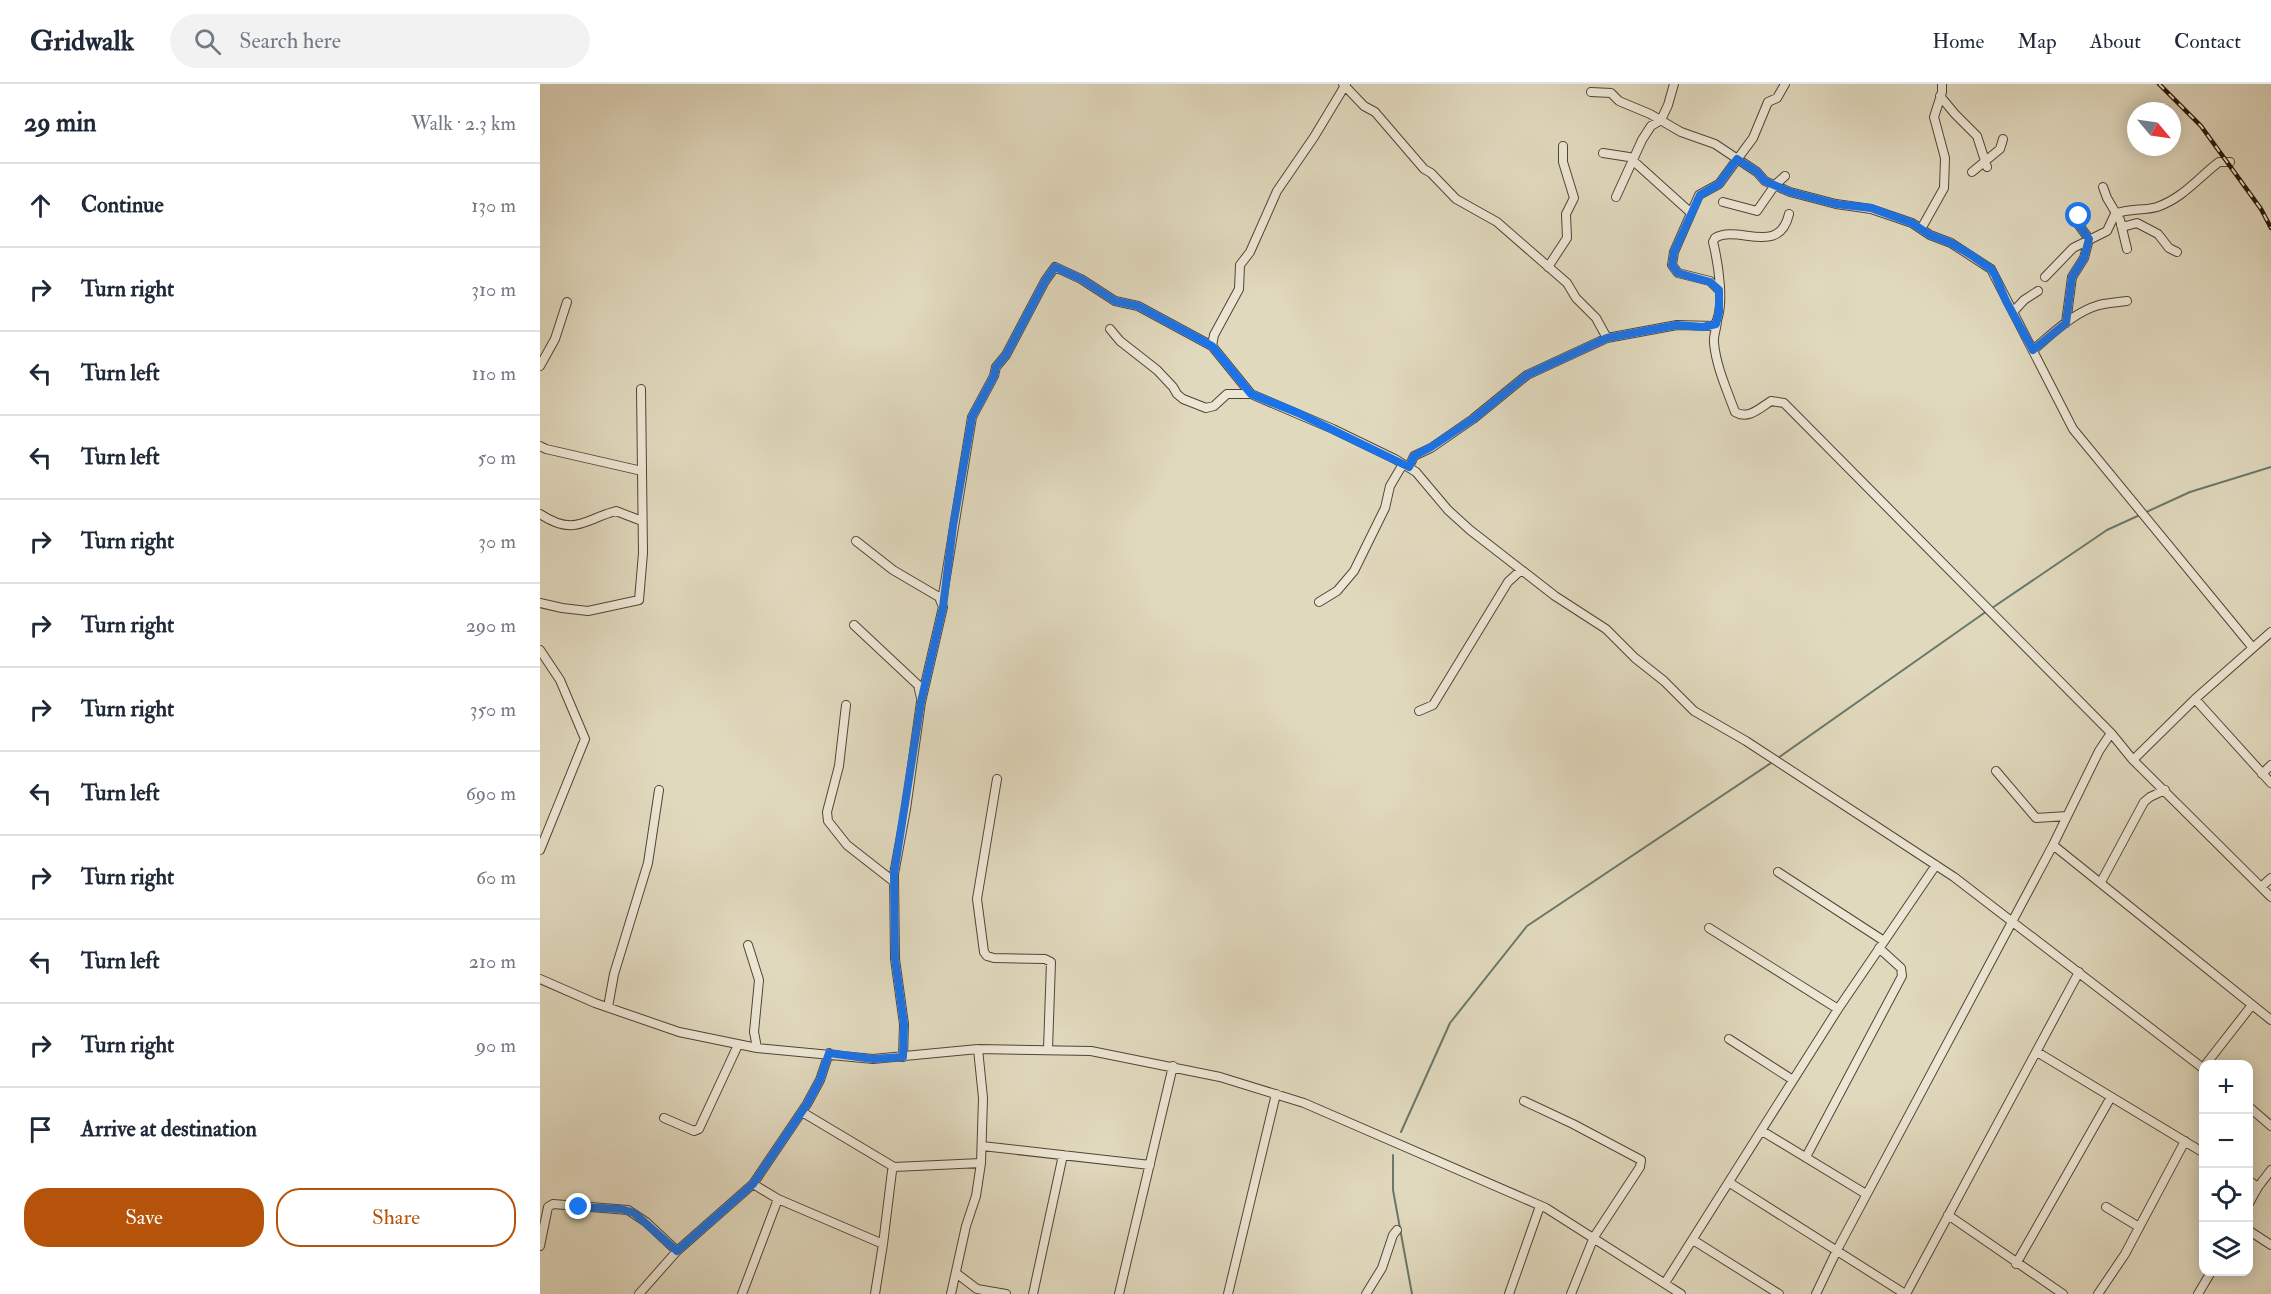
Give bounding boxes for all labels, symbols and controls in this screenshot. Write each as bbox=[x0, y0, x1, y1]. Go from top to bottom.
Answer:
search box bbox=[170, 14, 590, 68]
text: Gridwalk bbox=[30, 24, 134, 59]
icon: search bbox=[191, 25, 224, 58]
text: Search here bbox=[239, 27, 341, 55]
text: Home bbox=[1932, 28, 1984, 55]
text: Map bbox=[2017, 28, 2057, 55]
text: About bbox=[2090, 28, 2141, 55]
text: Contact bbox=[2174, 28, 2241, 55]
north arrow bbox=[2127, 102, 2181, 156]
text: 29 min bbox=[24, 107, 96, 139]
text: Walk · 2.3 km bbox=[411, 111, 516, 136]
icon: ahead bbox=[24, 189, 57, 222]
text: Continue bbox=[81, 191, 164, 219]
text: 130 m bbox=[471, 193, 516, 218]
route start bbox=[2065, 202, 2091, 228]
icon: right bbox=[24, 273, 57, 306]
text: Turn right bbox=[81, 275, 174, 303]
text: 310 m bbox=[471, 277, 516, 302]
icon: left bbox=[24, 357, 57, 390]
text: Turn left bbox=[81, 359, 160, 387]
text: 110 m bbox=[472, 361, 516, 386]
icon: left bbox=[24, 441, 57, 474]
text: Turn left bbox=[81, 443, 160, 471]
text: 50 m bbox=[477, 445, 516, 470]
icon: right bbox=[24, 525, 57, 558]
text: Turn right bbox=[81, 527, 174, 555]
text: 30 m bbox=[478, 529, 516, 554]
icon: right bbox=[24, 609, 57, 642]
text: Turn right bbox=[81, 611, 174, 639]
text: 290 m bbox=[466, 613, 516, 638]
icon: right bbox=[24, 693, 57, 726]
text: Turn right bbox=[81, 695, 174, 723]
text: 350 m bbox=[470, 697, 516, 722]
icon: left bbox=[24, 777, 57, 810]
text: Turn left bbox=[81, 779, 160, 807]
text: 690 m bbox=[466, 781, 516, 806]
icon: right bbox=[24, 861, 57, 894]
text: Turn right bbox=[81, 863, 174, 891]
text: 60 m bbox=[476, 865, 516, 890]
icon: left bbox=[24, 945, 57, 978]
text: Turn left bbox=[81, 947, 160, 975]
text: 210 m bbox=[469, 949, 516, 974]
icon: right bbox=[24, 1029, 57, 1062]
text: Turn right bbox=[81, 1031, 174, 1059]
text: 90 m bbox=[476, 1033, 516, 1058]
map controls bbox=[2199, 1060, 2253, 1276]
button: + bbox=[2199, 1060, 2253, 1114]
icon: arrive bbox=[24, 1113, 57, 1146]
button: − bbox=[2199, 1114, 2253, 1168]
text: Arrive at destination bbox=[81, 1115, 257, 1143]
button: locate bbox=[2199, 1168, 2253, 1222]
button: Save bbox=[24, 1188, 264, 1247]
button: Share bbox=[276, 1188, 516, 1247]
route end bbox=[565, 1193, 591, 1219]
button: layers bbox=[2199, 1222, 2253, 1276]

